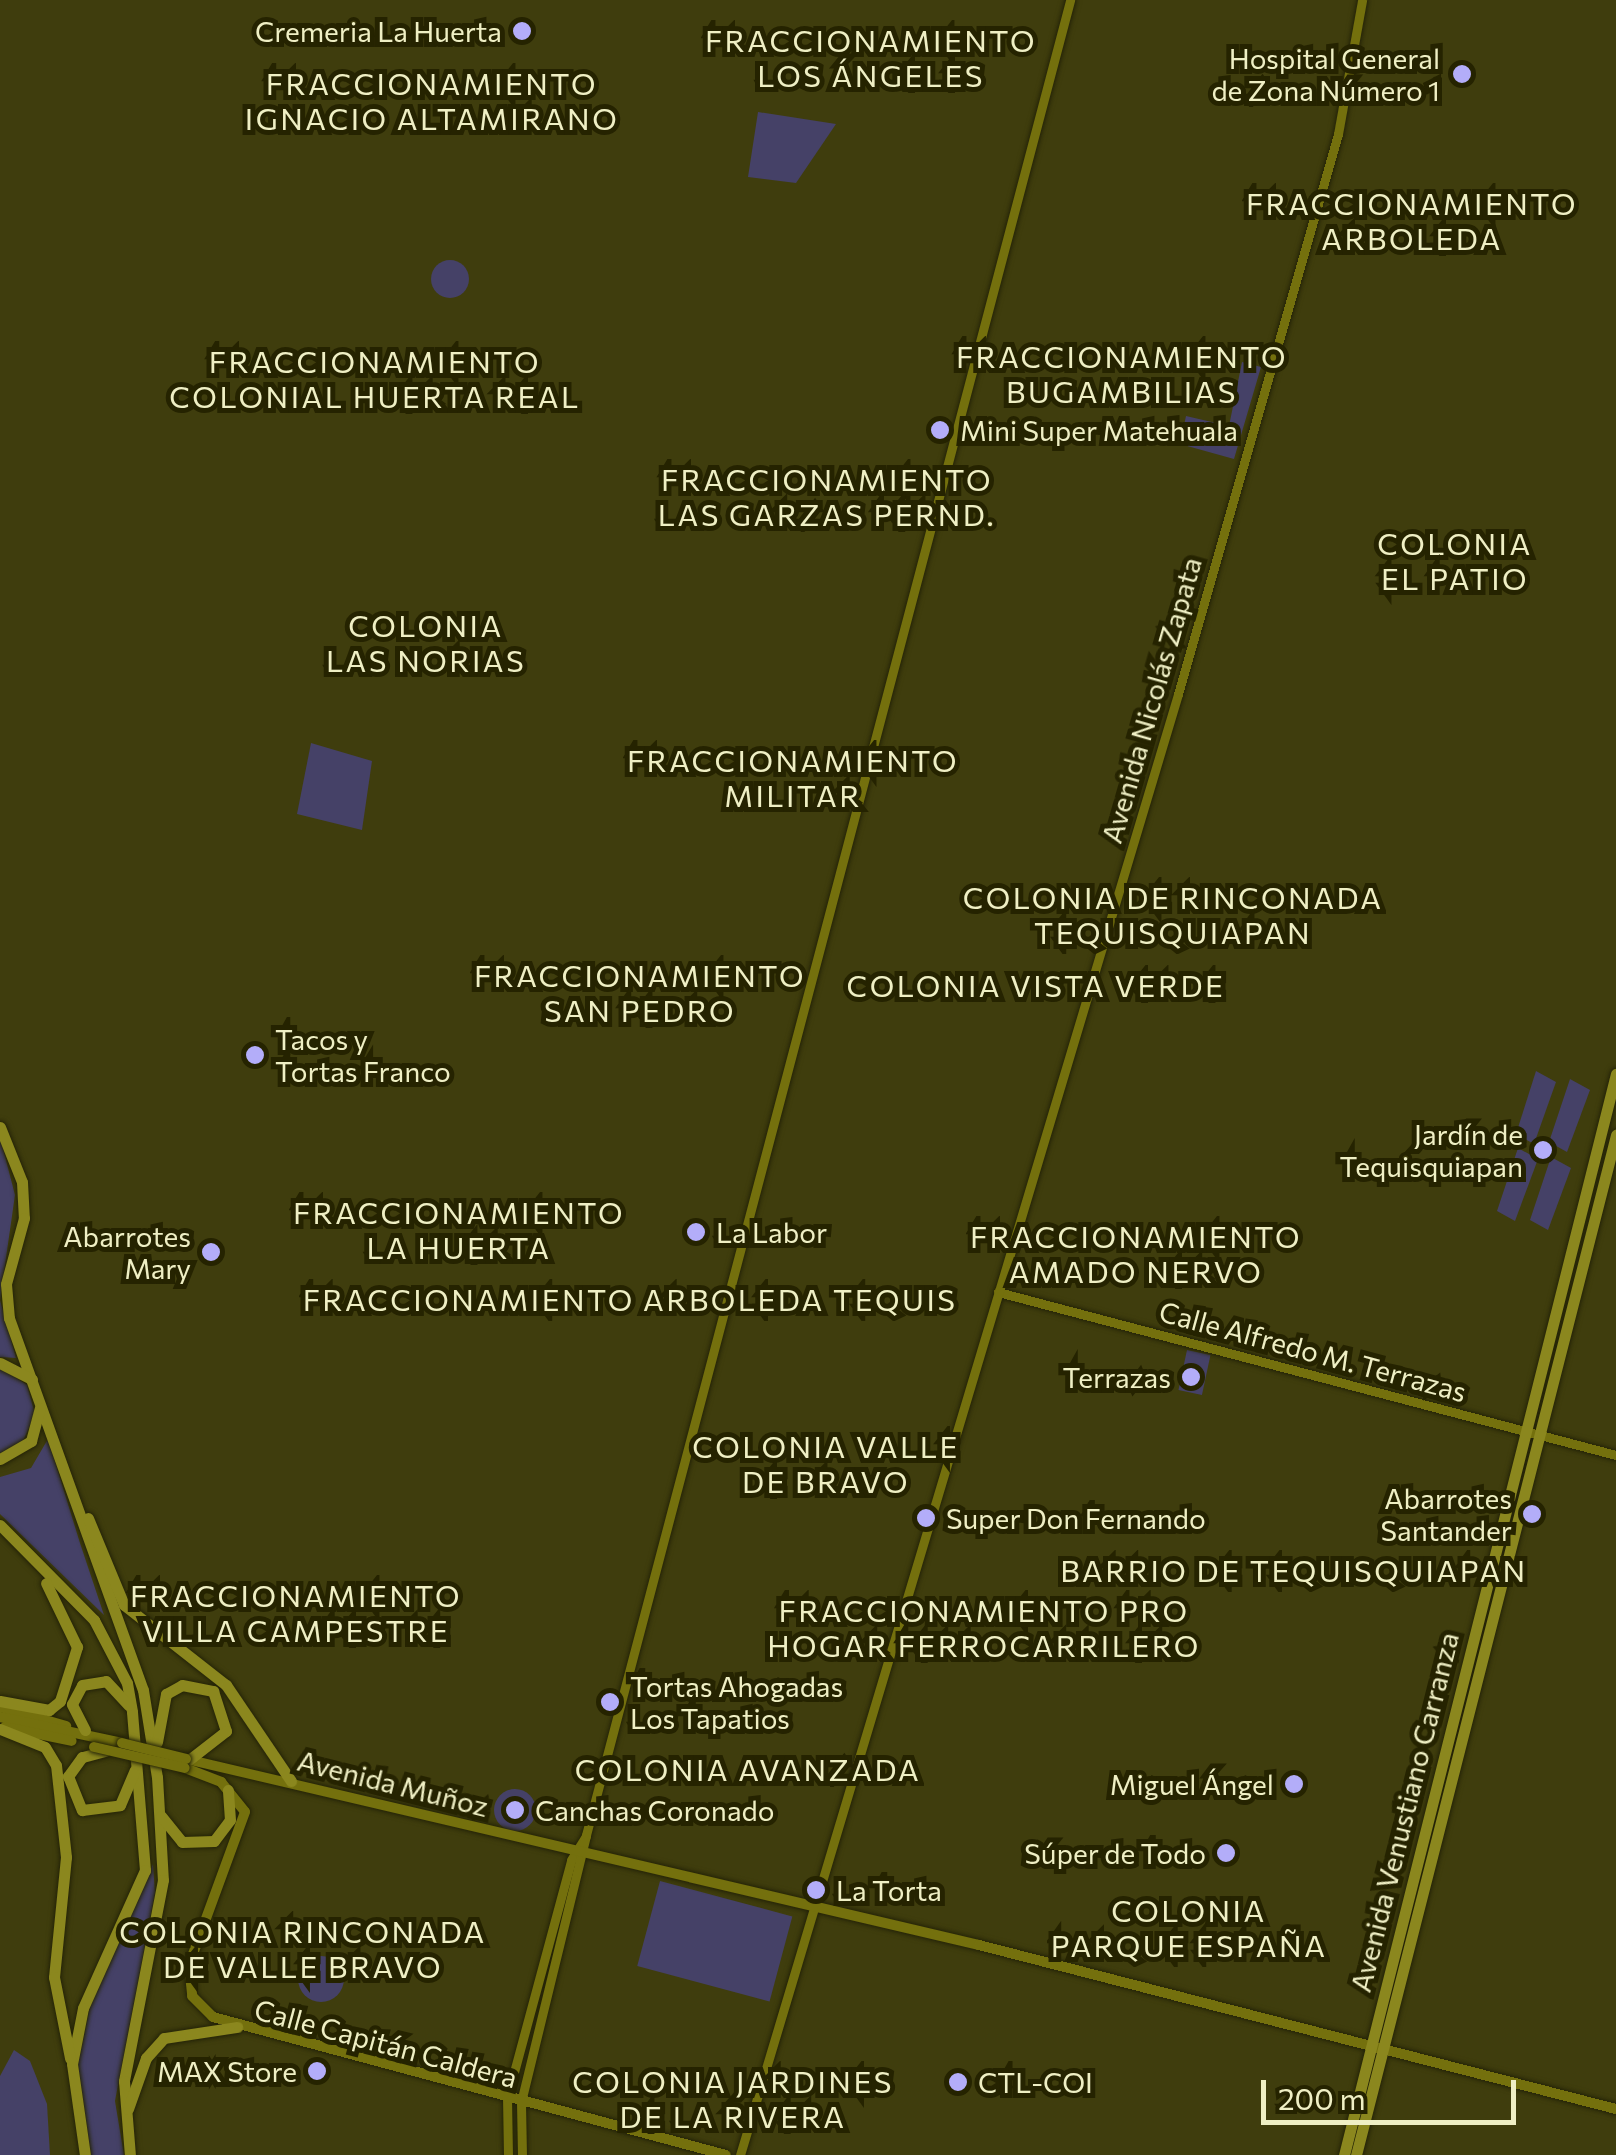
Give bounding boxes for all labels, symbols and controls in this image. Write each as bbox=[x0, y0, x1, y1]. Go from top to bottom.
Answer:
place label: Cremeria La Huerta bbox=[255, 14, 502, 48]
marker: Cremeria La Huerta bbox=[511, 20, 533, 42]
district label: FRACCIONAMIENTO LOS ÁNGELES bbox=[705, 22, 1037, 92]
place label: Hospital General de Zona Número 1 bbox=[1211, 41, 1440, 107]
marker: Hospital General de Zona Número 1 bbox=[1449, 61, 1475, 87]
district label: FRACCIONAMIENTO IGNACIO ALTAMIRANO bbox=[245, 65, 619, 136]
district label: FRACCIONAMIENTO ARBOLEDA bbox=[1246, 185, 1578, 256]
district label: FRACCIONAMIENTO BUGAMBILIAS bbox=[956, 338, 1288, 408]
district label: FRACCIONAMIENTO COLONIAL HUERTA REAL bbox=[169, 343, 581, 414]
place label: Mini Super Matehuala bbox=[960, 413, 1238, 447]
marker: Mini Super Matehuala bbox=[929, 419, 951, 441]
district label: FRACCIONAMIENTO LAS GARZAS PERND. bbox=[658, 461, 996, 532]
district label: COLONIA EL PATIO bbox=[1377, 525, 1533, 596]
street label: Avenida Nicolás Zapata bbox=[1094, 553, 1208, 847]
district label: COLONIA LAS NORIAS bbox=[326, 607, 526, 678]
district label: FRACCIONAMIENTO MILITAR bbox=[627, 742, 959, 812]
district label: COLONIA DE RINCONADA TEQUISQUIAPAN bbox=[963, 879, 1383, 950]
district label: FRACCIONAMIENTO SAN PEDRO bbox=[474, 957, 806, 1028]
district label: COLONIA VISTA VERDE bbox=[847, 967, 1225, 1003]
place label: Tacos y Tortas Franco bbox=[275, 1022, 451, 1088]
marker: Tacos y Tortas Franco bbox=[244, 1044, 266, 1066]
place label: Jardín de Tequisquiapan bbox=[1339, 1117, 1523, 1183]
marker: Jardín de Tequisquiapan bbox=[1532, 1139, 1554, 1161]
district label: FRACCIONAMIENTO LA HUERTA bbox=[293, 1194, 625, 1264]
place label: La Labor bbox=[716, 1215, 827, 1249]
district label: FRACCIONAMIENTO AMADO NERVO bbox=[970, 1218, 1302, 1288]
place label: Abarrotes Mary bbox=[63, 1219, 191, 1285]
marker: La Labor bbox=[685, 1221, 707, 1243]
marker: Abarrotes Mary bbox=[200, 1241, 222, 1263]
district label: FRACCIONAMIENTO ARBOLEDA TEQUIS bbox=[303, 1281, 957, 1317]
street label: Calle Alfredo M. Terrazas bbox=[1156, 1294, 1470, 1408]
place label: Terrazas bbox=[1062, 1360, 1171, 1394]
marker: Terrazas bbox=[1180, 1366, 1202, 1388]
district label: COLONIA VALLE DE BRAVO bbox=[692, 1428, 960, 1498]
place label: Abarrotes Santander bbox=[1381, 1481, 1512, 1547]
place label: Super Don Fernando bbox=[946, 1501, 1206, 1535]
marker: Abarrotes Santander bbox=[1521, 1503, 1543, 1525]
marker: Super Don Fernando bbox=[915, 1507, 937, 1529]
district label: BARRIO DE TEQUISQUIAPAN bbox=[1060, 1552, 1528, 1588]
district label: FRACCIONAMIENTO VILLA CAMPESTRE bbox=[130, 1577, 462, 1648]
district label: FRACCIONAMIENTO PRO HOGAR FERROCARRILERO bbox=[767, 1592, 1201, 1662]
street label: Avenida Venustiano Carranza bbox=[1343, 1629, 1465, 1995]
place label: Tortas Ahogadas Los Tapatios bbox=[630, 1669, 843, 1735]
marker: Tortas Ahogadas Los Tapatios bbox=[599, 1691, 621, 1713]
street label: Avenida Muñoz bbox=[294, 1743, 492, 1823]
district label: COLONIA AVANZADA bbox=[575, 1751, 921, 1787]
place label: Miguel Ángel bbox=[1110, 1767, 1274, 1801]
marker: Miguel Ángel bbox=[1283, 1773, 1305, 1795]
place label: Canchas Coronado bbox=[535, 1793, 774, 1827]
marker: Canchas Coronado bbox=[504, 1799, 526, 1821]
place label: Súper de Todo bbox=[1024, 1836, 1206, 1870]
marker: Súper de Todo bbox=[1215, 1842, 1237, 1864]
place label: La Torta bbox=[836, 1873, 942, 1907]
marker: La Torta bbox=[805, 1879, 827, 1901]
district label: COLONIA PARQUE ESPAÑA bbox=[1051, 1892, 1327, 1962]
district label: COLONIA RINCONADA DE VALLE BRAVO bbox=[119, 1913, 487, 1984]
street label: Calle Capitán Caldera bbox=[251, 1992, 521, 2094]
place label: MAX Store bbox=[157, 2054, 297, 2088]
marker: MAX Store bbox=[306, 2060, 328, 2082]
scale bar bbox=[1266, 2060, 1521, 2122]
district label: COLONIA JARDINES DE LA RIVERA bbox=[572, 2063, 894, 2134]
place label: CTL-COI bbox=[978, 2065, 1093, 2099]
marker: CTL-COI bbox=[947, 2071, 969, 2093]
text: 200 m bbox=[1278, 2079, 1366, 2116]

